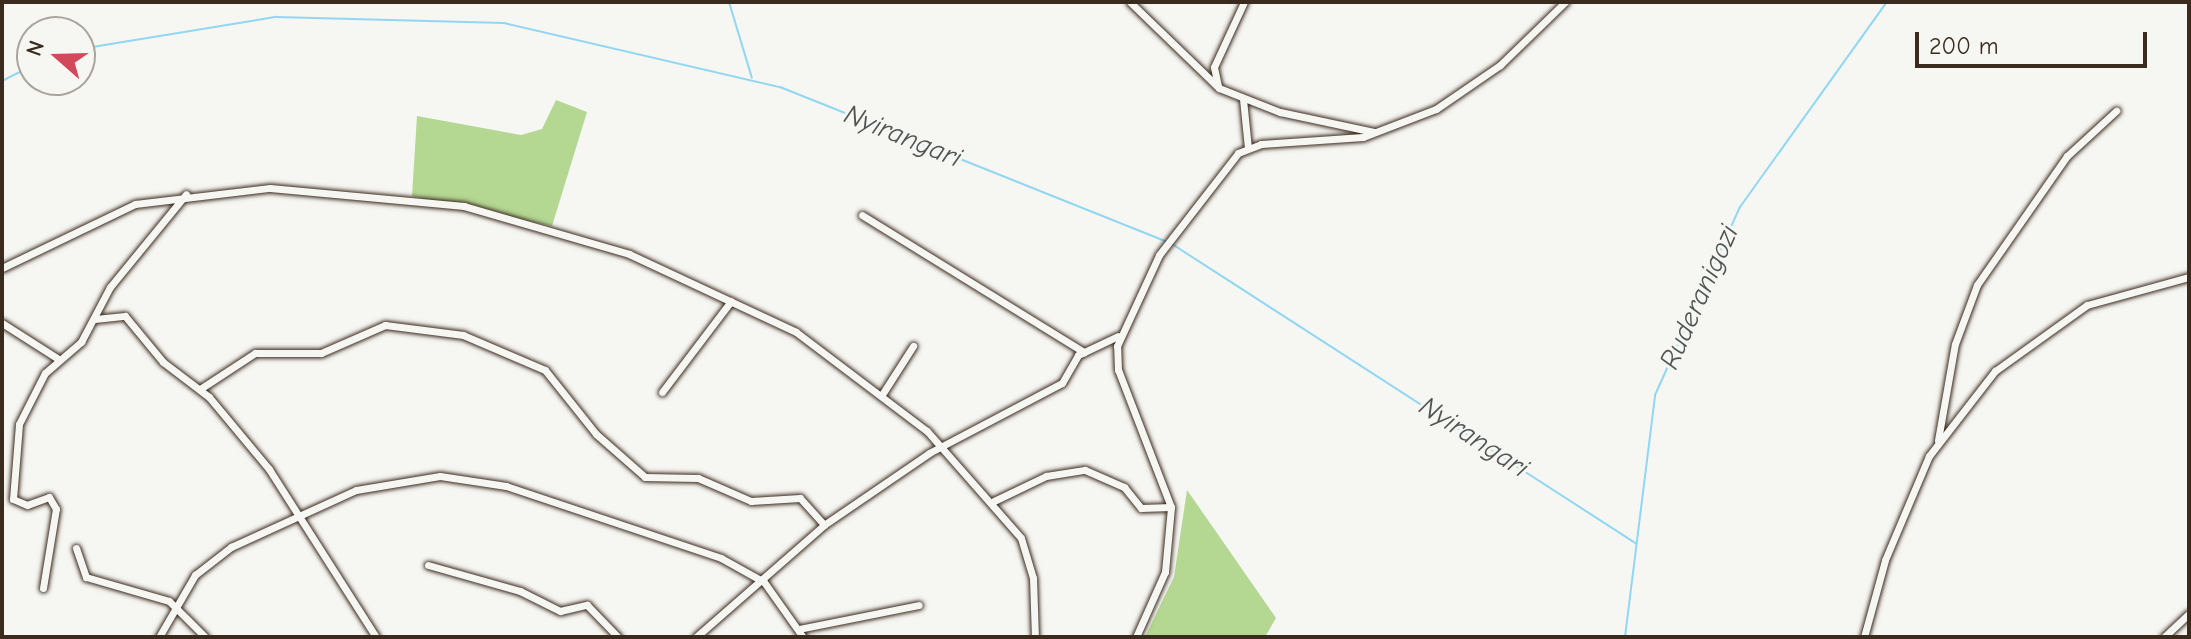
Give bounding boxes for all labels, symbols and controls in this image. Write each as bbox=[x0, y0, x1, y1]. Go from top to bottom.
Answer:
north arrow bbox=[16, 16, 96, 96]
scale bar bbox=[1919, 16, 2151, 66]
text: 200 m bbox=[1929, 32, 1999, 60]
text: N bbox=[21, 37, 50, 60]
water label: Nyirangari bbox=[839, 97, 967, 175]
water label: Ruderanigozi bbox=[1652, 220, 1746, 374]
water label: Nyirangari bbox=[1413, 389, 1535, 485]

